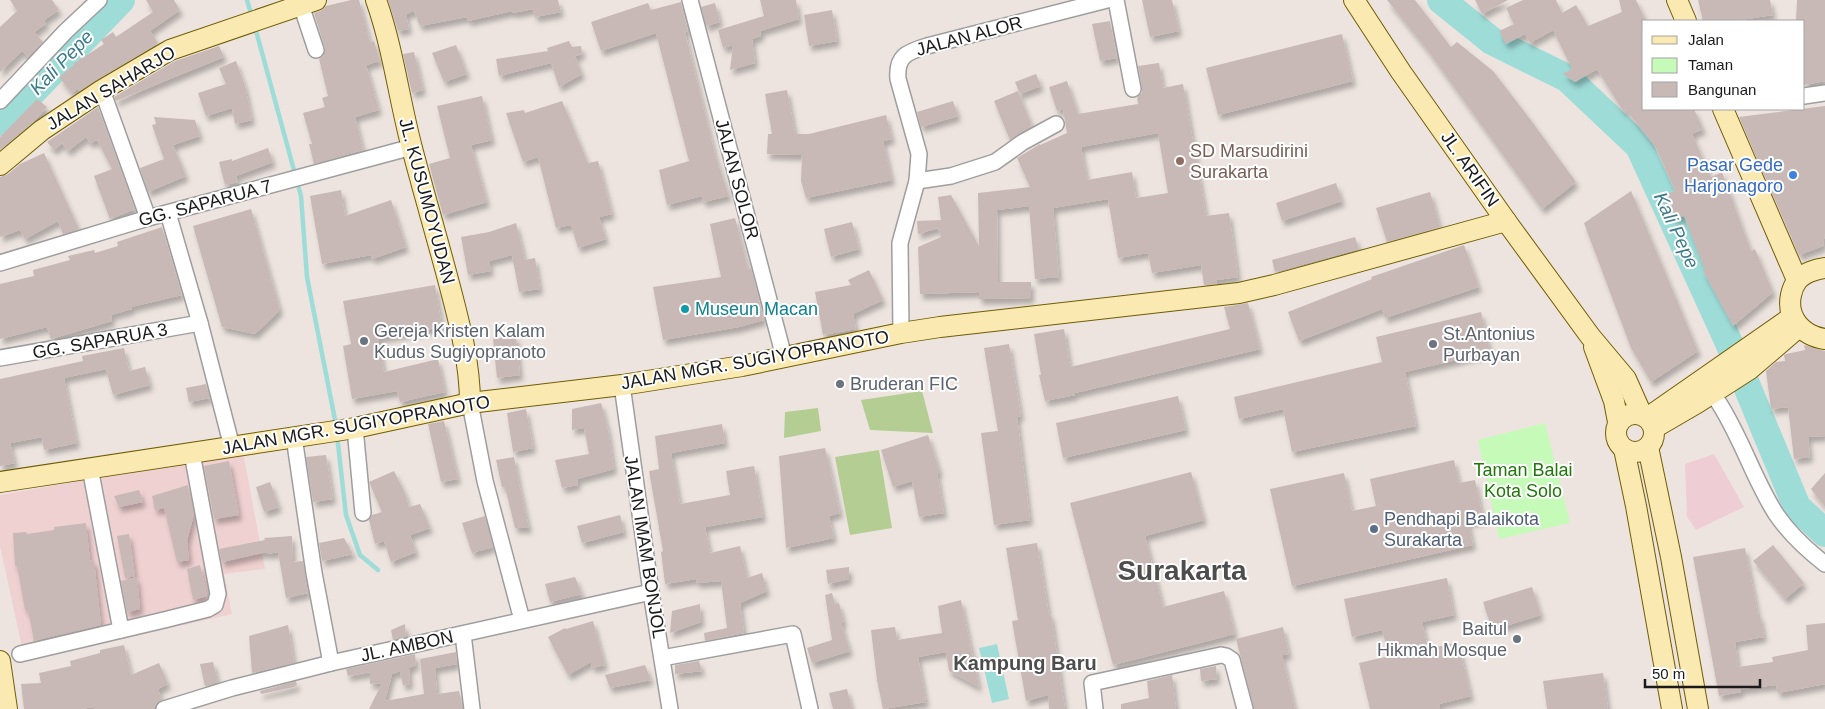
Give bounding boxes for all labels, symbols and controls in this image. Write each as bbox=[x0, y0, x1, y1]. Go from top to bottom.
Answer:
street label: JALAN ALOR bbox=[914, 12, 1024, 60]
legend bbox=[1642, 20, 1805, 110]
water label: Kali Pepe bbox=[26, 26, 97, 99]
text: Jalan bbox=[1688, 31, 1724, 48]
street label: JALAN SAHARJO bbox=[43, 42, 179, 134]
text: Taman bbox=[1688, 56, 1733, 73]
text: Bangunan bbox=[1688, 81, 1756, 98]
street label: JL. KUSUMOYUDAN bbox=[395, 116, 459, 286]
street label: JALAN SOLOR bbox=[711, 117, 763, 241]
street label: JL. ARIFIN bbox=[1437, 128, 1503, 210]
place label: SD Marsudirini Surakarta bbox=[1190, 141, 1308, 182]
marker: SD Marsudirini Surakarta bbox=[1174, 155, 1186, 167]
place label: Pasar Gede Harjonagoro bbox=[1684, 155, 1783, 196]
marker: Pasar Gede Harjonagoro bbox=[1787, 169, 1799, 181]
street label: GG. SAPARUA 7 bbox=[136, 176, 274, 230]
water label: Kali Pepe bbox=[1650, 189, 1703, 272]
place label: Museun Macan bbox=[695, 299, 818, 319]
marker: Museun Macan bbox=[679, 303, 691, 315]
street label: GG. SAPARUA 3 bbox=[31, 319, 169, 363]
place label: Gereja Kristen Kalam Kudus Sugiyopranoto bbox=[374, 321, 546, 362]
place label: St.Antonius Purbayan bbox=[1443, 324, 1535, 365]
street label: JALAN MGR. SUGIYOPRANOTO bbox=[619, 327, 891, 393]
marker: Gereja Kristen Kalam Kudus Sugiyopranoto bbox=[358, 335, 370, 347]
marker: St.Antonius Purbayan bbox=[1427, 338, 1439, 350]
place label: Bruderan FIC bbox=[850, 374, 958, 394]
marker: Bruderan FIC bbox=[834, 378, 846, 390]
street label: JALAN MGR. SUGIYOPRANOTO bbox=[220, 392, 492, 458]
street label: JALAN IMAM BONJOL bbox=[621, 454, 669, 640]
park label: Taman Balai Kota Solo bbox=[1473, 460, 1573, 501]
place label: Pendhapi Balaikota Surakarta bbox=[1384, 509, 1540, 550]
marker: Pendhapi Balaikota Surakarta bbox=[1368, 523, 1380, 535]
district label: Surakarta bbox=[1117, 555, 1247, 586]
place label: Baitul Hikmah Mosque bbox=[1377, 619, 1507, 660]
street label: JL. AMBON bbox=[359, 626, 455, 666]
marker: Baitul Hikmah Mosque bbox=[1511, 633, 1523, 645]
district label: Kampung Baru bbox=[953, 652, 1097, 674]
scale bar bbox=[1645, 656, 1760, 688]
text: 50 m bbox=[1652, 665, 1685, 682]

